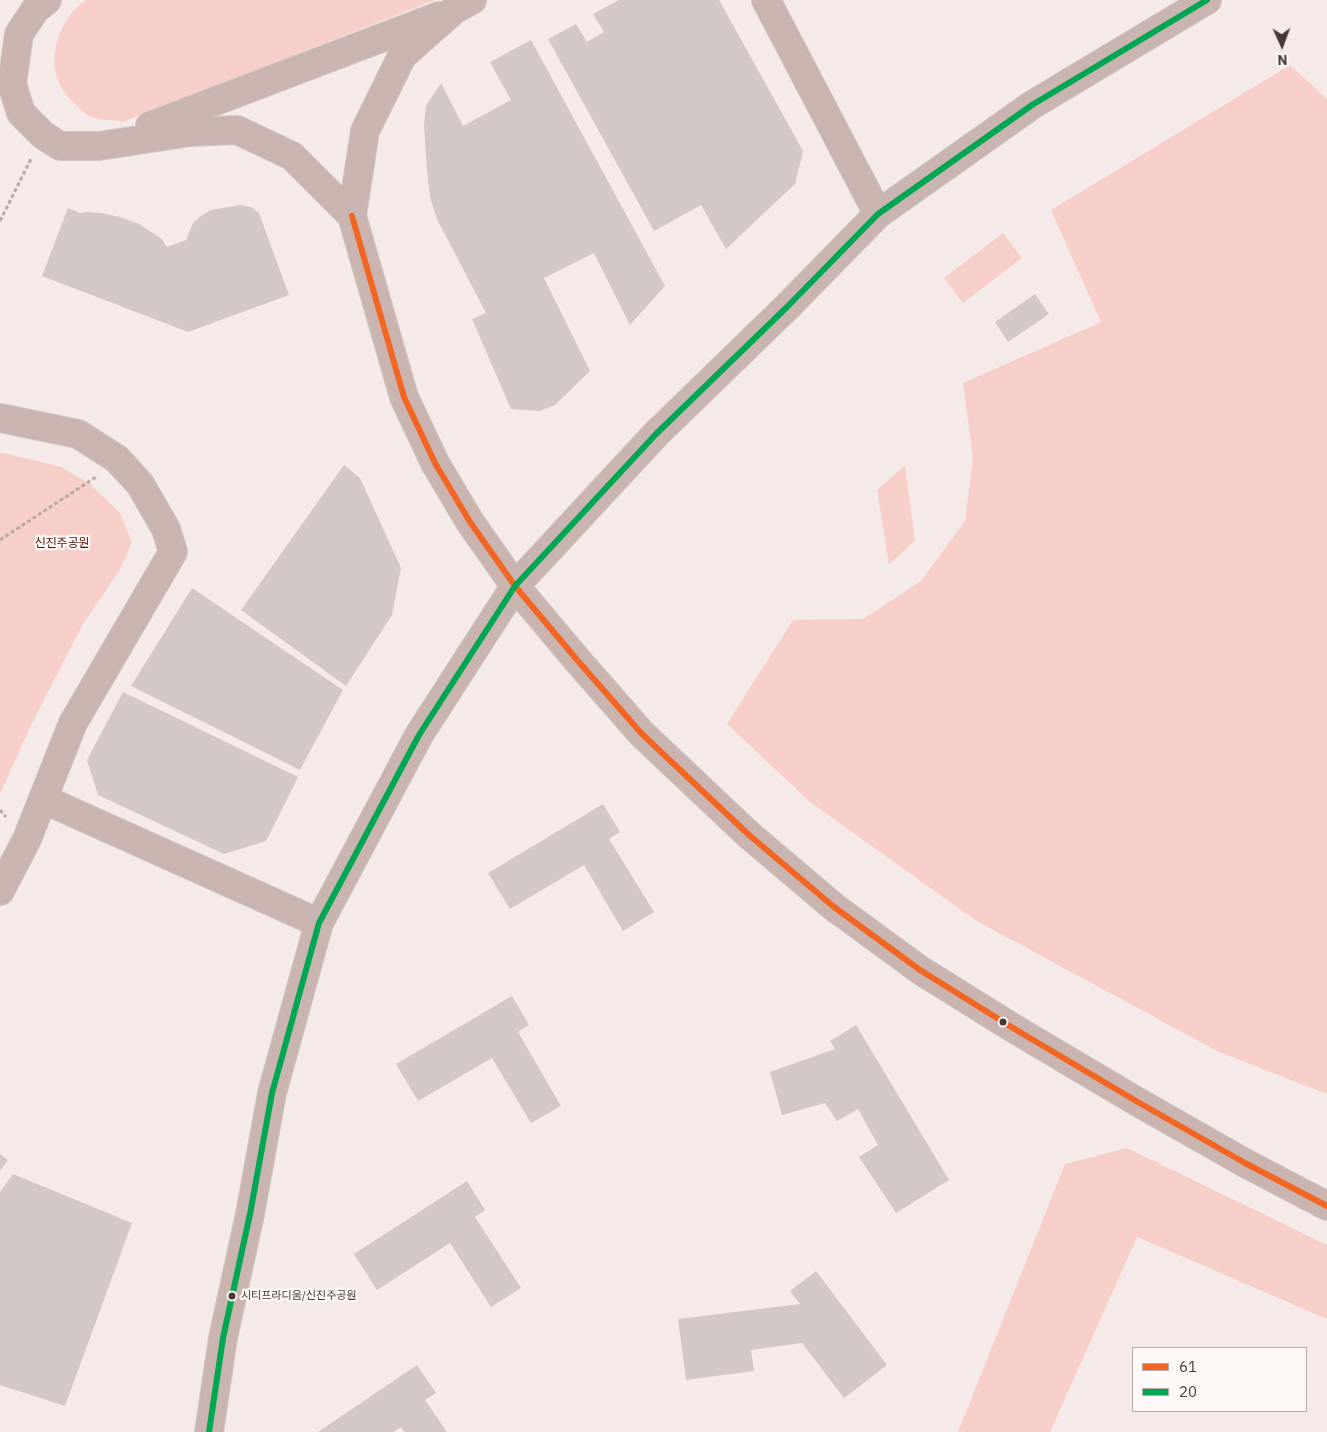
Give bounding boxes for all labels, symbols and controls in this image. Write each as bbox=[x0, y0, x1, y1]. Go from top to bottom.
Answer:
north arrow bbox=[1257, 20, 1307, 70]
text: N bbox=[1277, 51, 1288, 69]
park label: 신진주공원 bbox=[34, 537, 90, 551]
unlabelled marker bbox=[998, 1017, 1008, 1027]
place label: 시티프라디움/신진주공원 bbox=[241, 1289, 357, 1303]
marker: 시티프라디움/신진주공원 bbox=[227, 1291, 237, 1301]
legend bbox=[1132, 1347, 1307, 1412]
text: 61 bbox=[1179, 1357, 1197, 1376]
text: 20 bbox=[1179, 1382, 1197, 1401]

